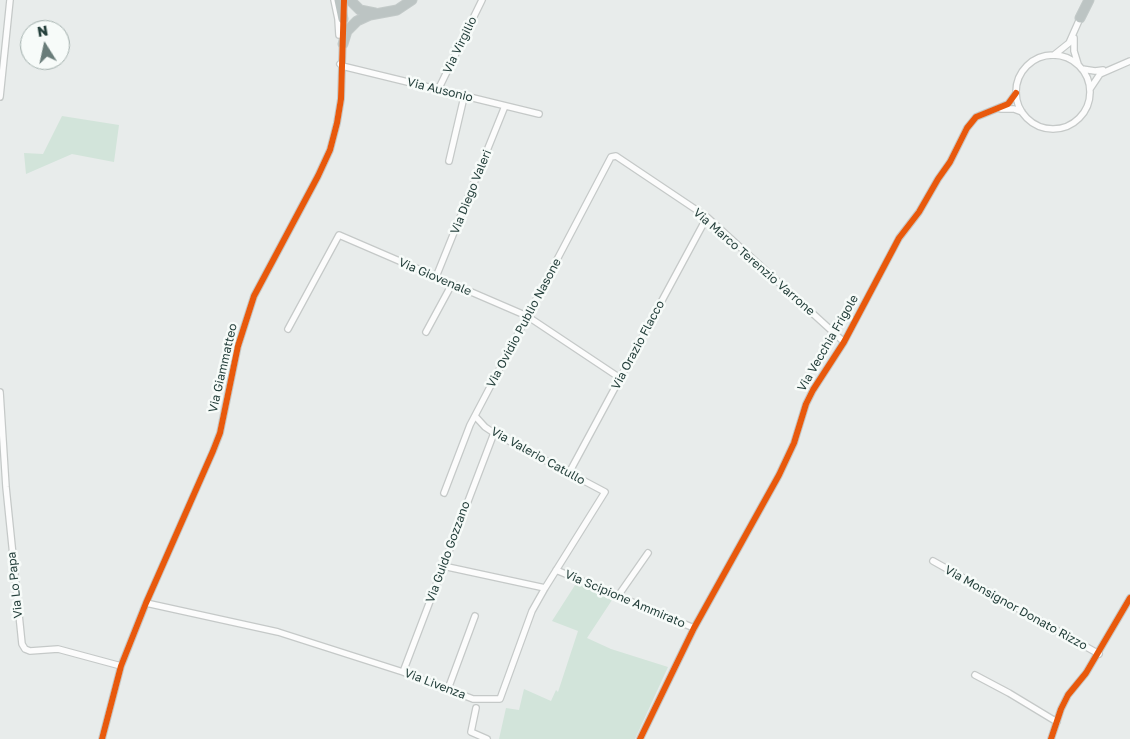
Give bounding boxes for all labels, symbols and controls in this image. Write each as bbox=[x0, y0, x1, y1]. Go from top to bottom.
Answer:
street label: Via Virgilio bbox=[440, 14, 480, 76]
north arrow bbox=[20, 20, 70, 70]
text: N bbox=[36, 21, 49, 40]
street label: Via Ausonio bbox=[406, 75, 474, 105]
street label: Via Diego Valeri bbox=[447, 148, 495, 236]
street label: Via Marco Terenzio Varrone bbox=[690, 205, 818, 319]
street label: Via Giovenale bbox=[396, 255, 474, 299]
street label: Via Ovidio Publio Nasone bbox=[484, 256, 564, 390]
street label: Via Vecchia Frigole bbox=[794, 292, 862, 394]
street label: Via Orazio Flacco bbox=[608, 298, 668, 392]
street label: Via Giammatteo bbox=[206, 322, 240, 414]
street label: Via Valerio Catullo bbox=[488, 424, 588, 488]
street label: Via Guido Gozzano bbox=[423, 499, 473, 605]
street label: Via Lo Papa bbox=[4, 551, 26, 619]
street label: Via Monsignor Donato Rizzo bbox=[942, 563, 1090, 653]
street label: Via Scipione Ammirato bbox=[563, 567, 687, 631]
street label: Via Livenza bbox=[402, 666, 468, 702]

